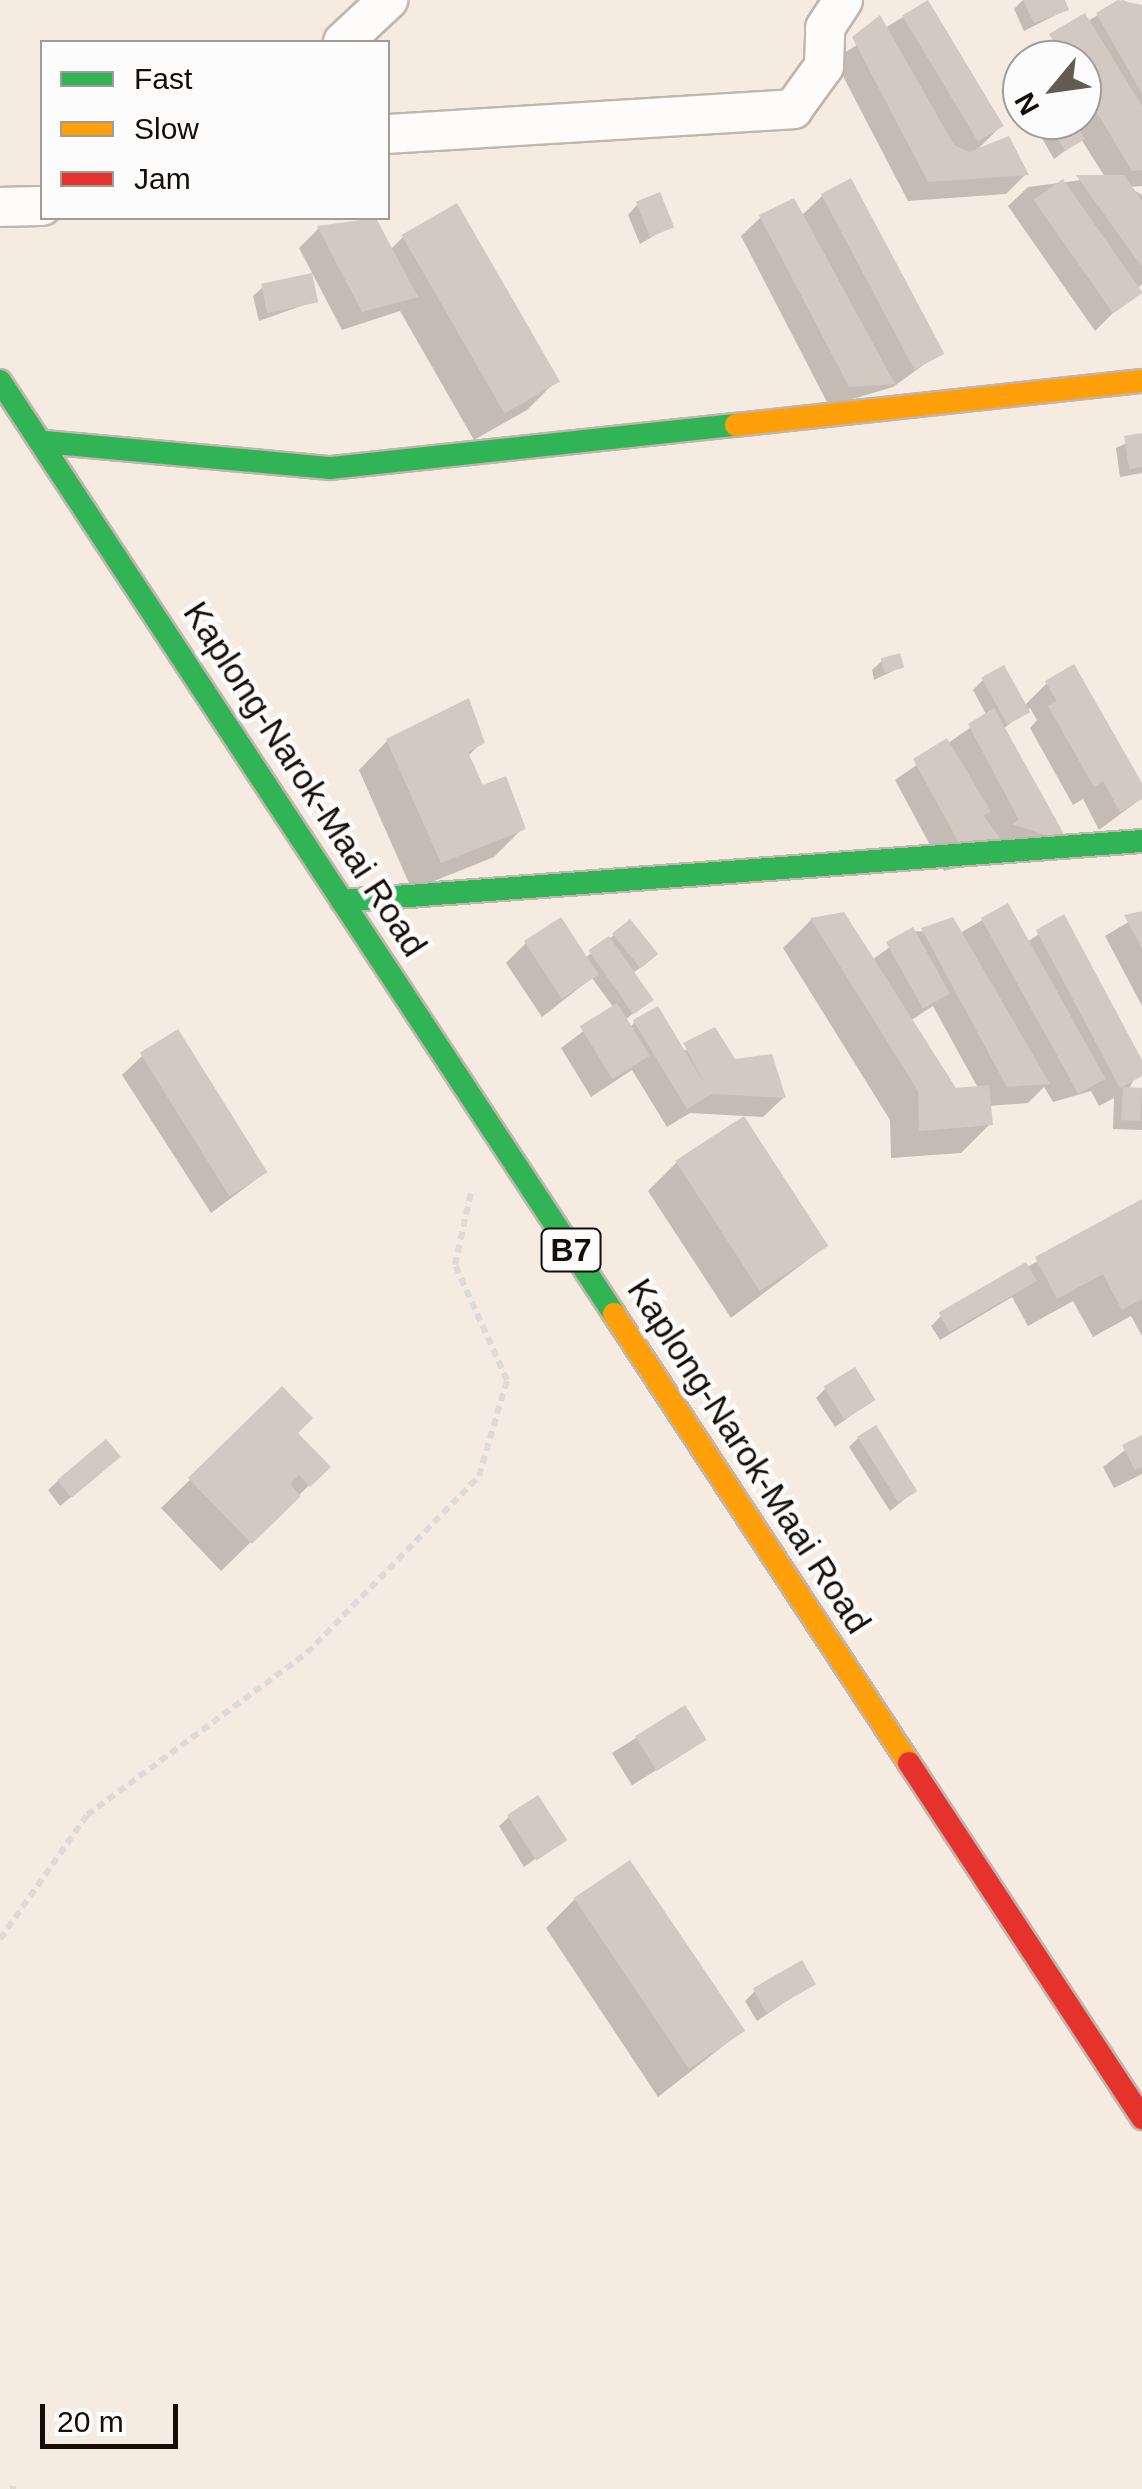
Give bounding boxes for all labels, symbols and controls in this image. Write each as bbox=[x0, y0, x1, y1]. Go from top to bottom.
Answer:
legend bbox=[40, 40, 390, 220]
north arrow bbox=[1002, 40, 1102, 140]
text: Fast bbox=[134, 62, 192, 95]
text: N bbox=[1009, 87, 1046, 120]
text: Slow bbox=[134, 112, 199, 145]
text: Jam bbox=[134, 162, 191, 195]
street label: Kaplong-Narok-Maai Road bbox=[175, 594, 435, 964]
road number: B7 bbox=[538, 1223, 604, 1277]
street label: Kaplong-Narok-Maai Road bbox=[619, 1271, 879, 1641]
scale bar bbox=[45, 2384, 182, 2446]
text: 20 m bbox=[57, 2405, 124, 2438]

